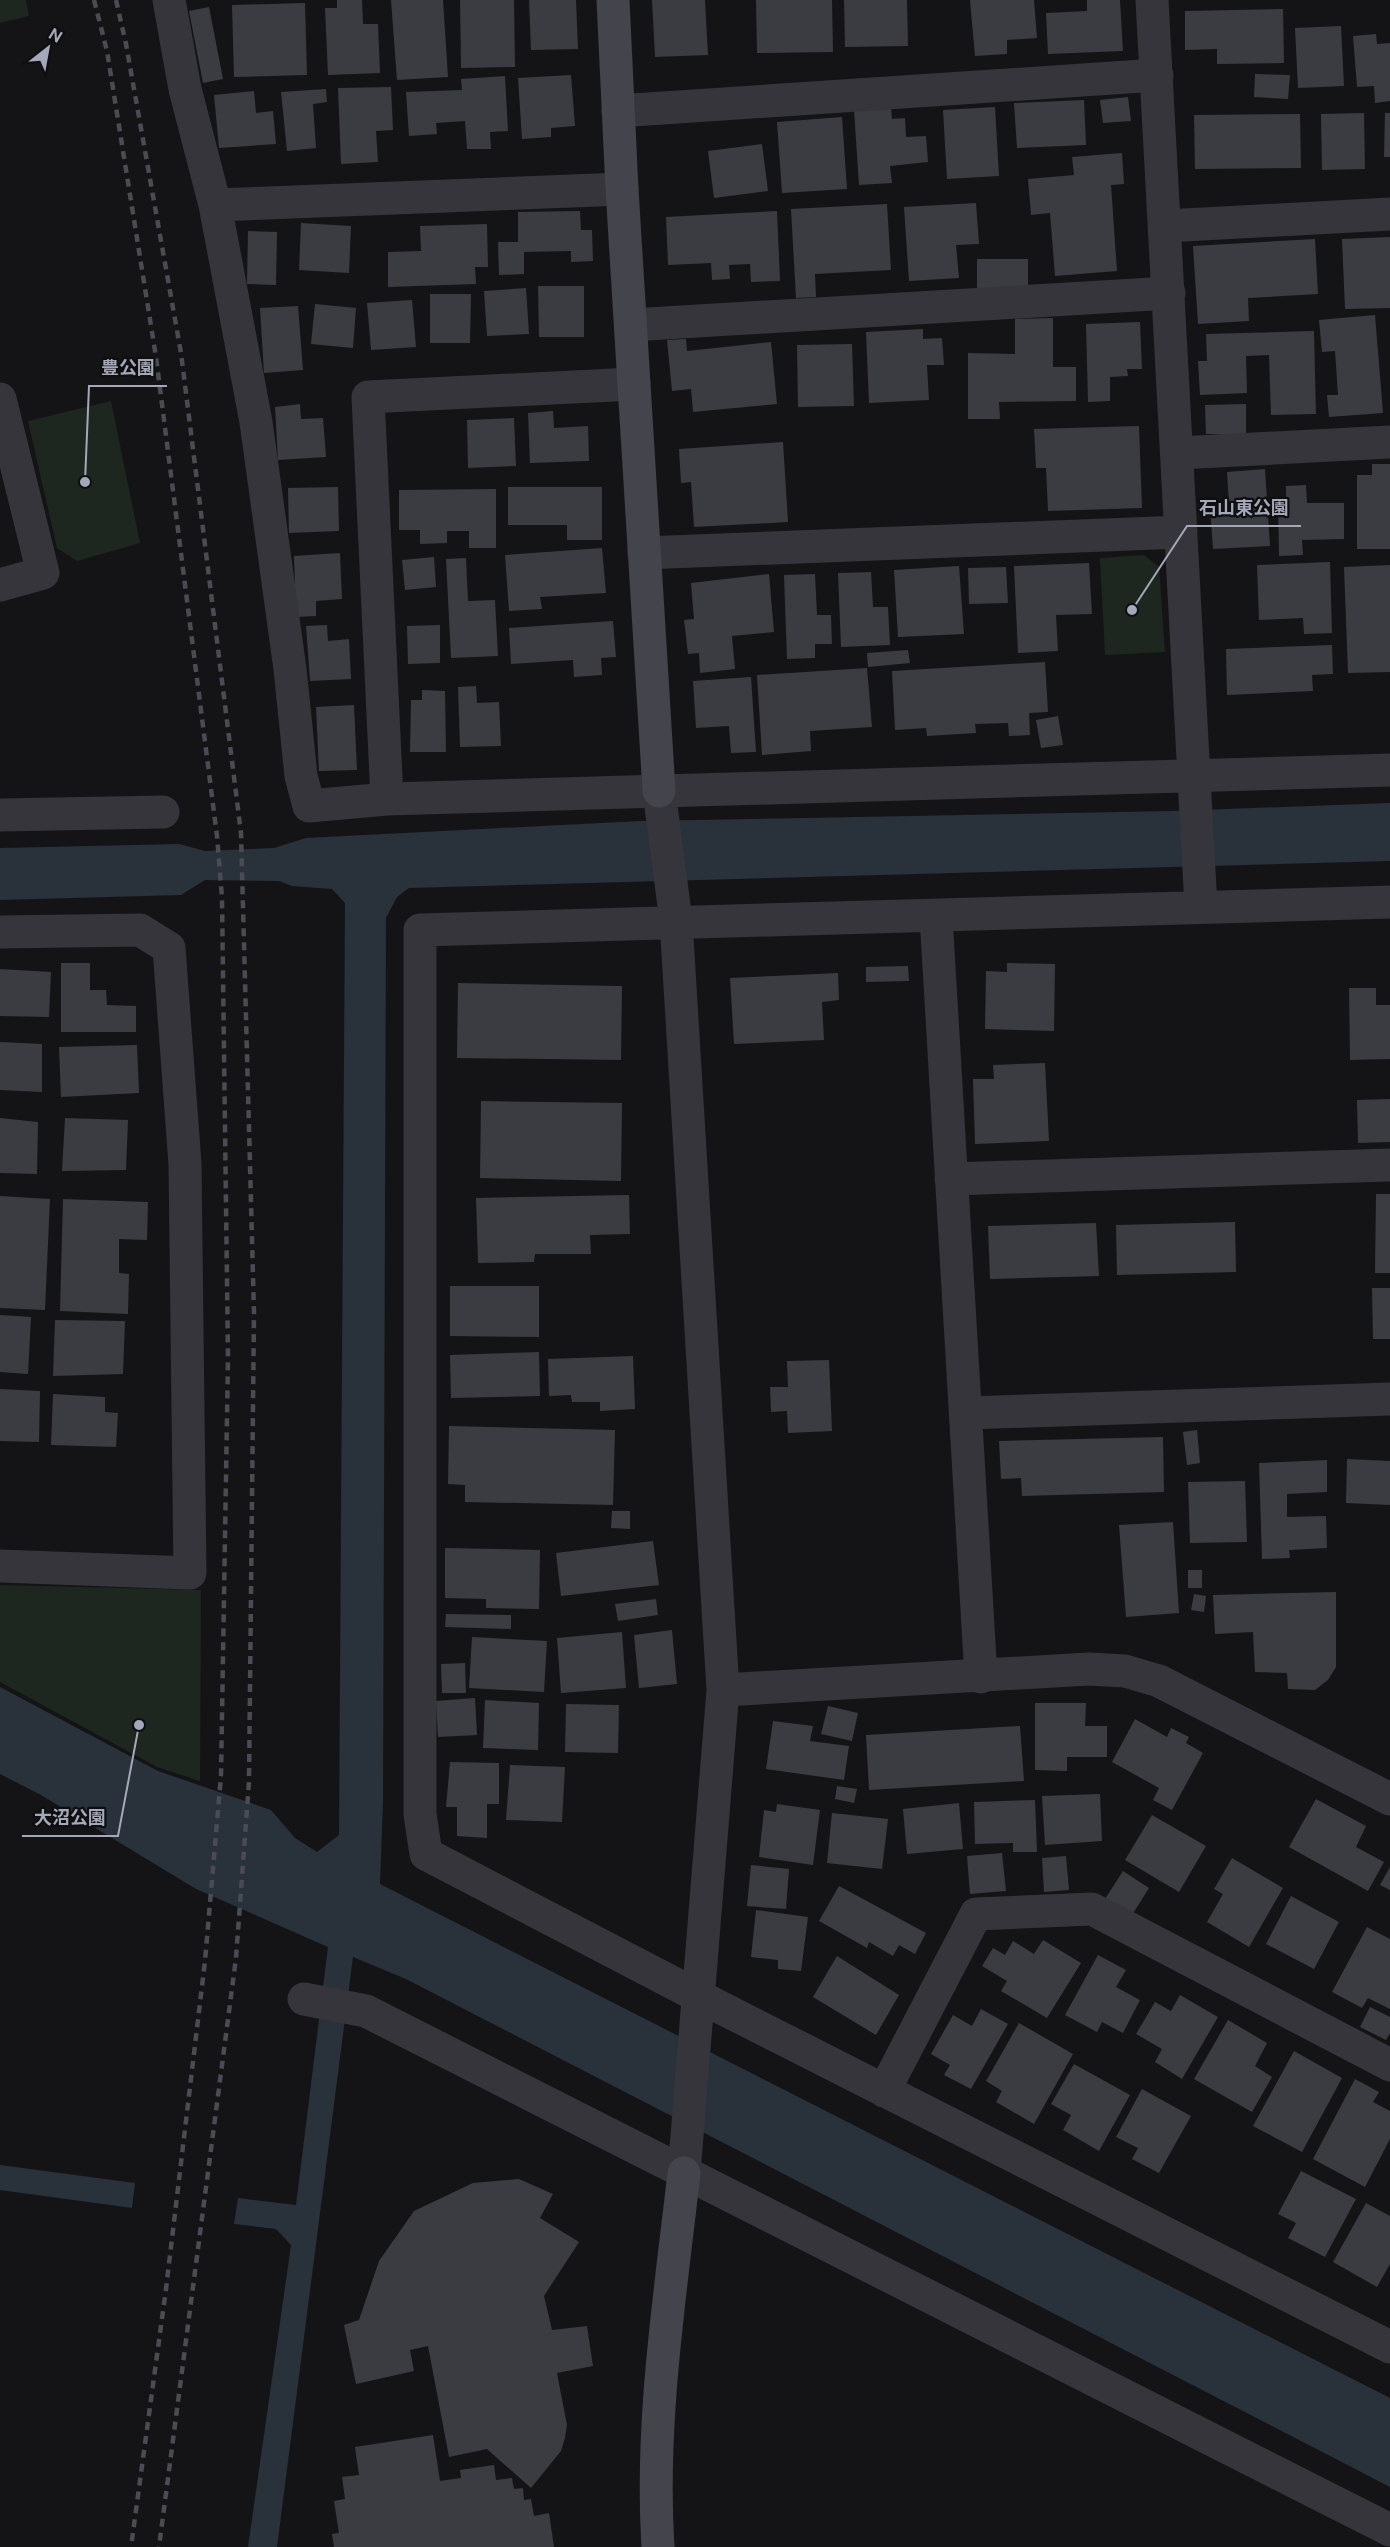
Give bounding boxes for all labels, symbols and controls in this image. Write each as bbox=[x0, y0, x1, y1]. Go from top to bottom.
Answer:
north arrow bbox=[18, 18, 78, 78]
text: N bbox=[45, 24, 66, 47]
callout: 豊公園 bbox=[89, 350, 167, 386]
text: 豊公園 bbox=[101, 357, 155, 378]
callout: 石山東公園 bbox=[1187, 490, 1301, 526]
text: 石山東公園 bbox=[1199, 497, 1289, 518]
callout: 大沼公園 bbox=[22, 1800, 118, 1836]
text: 大沼公園 bbox=[34, 1807, 106, 1828]

